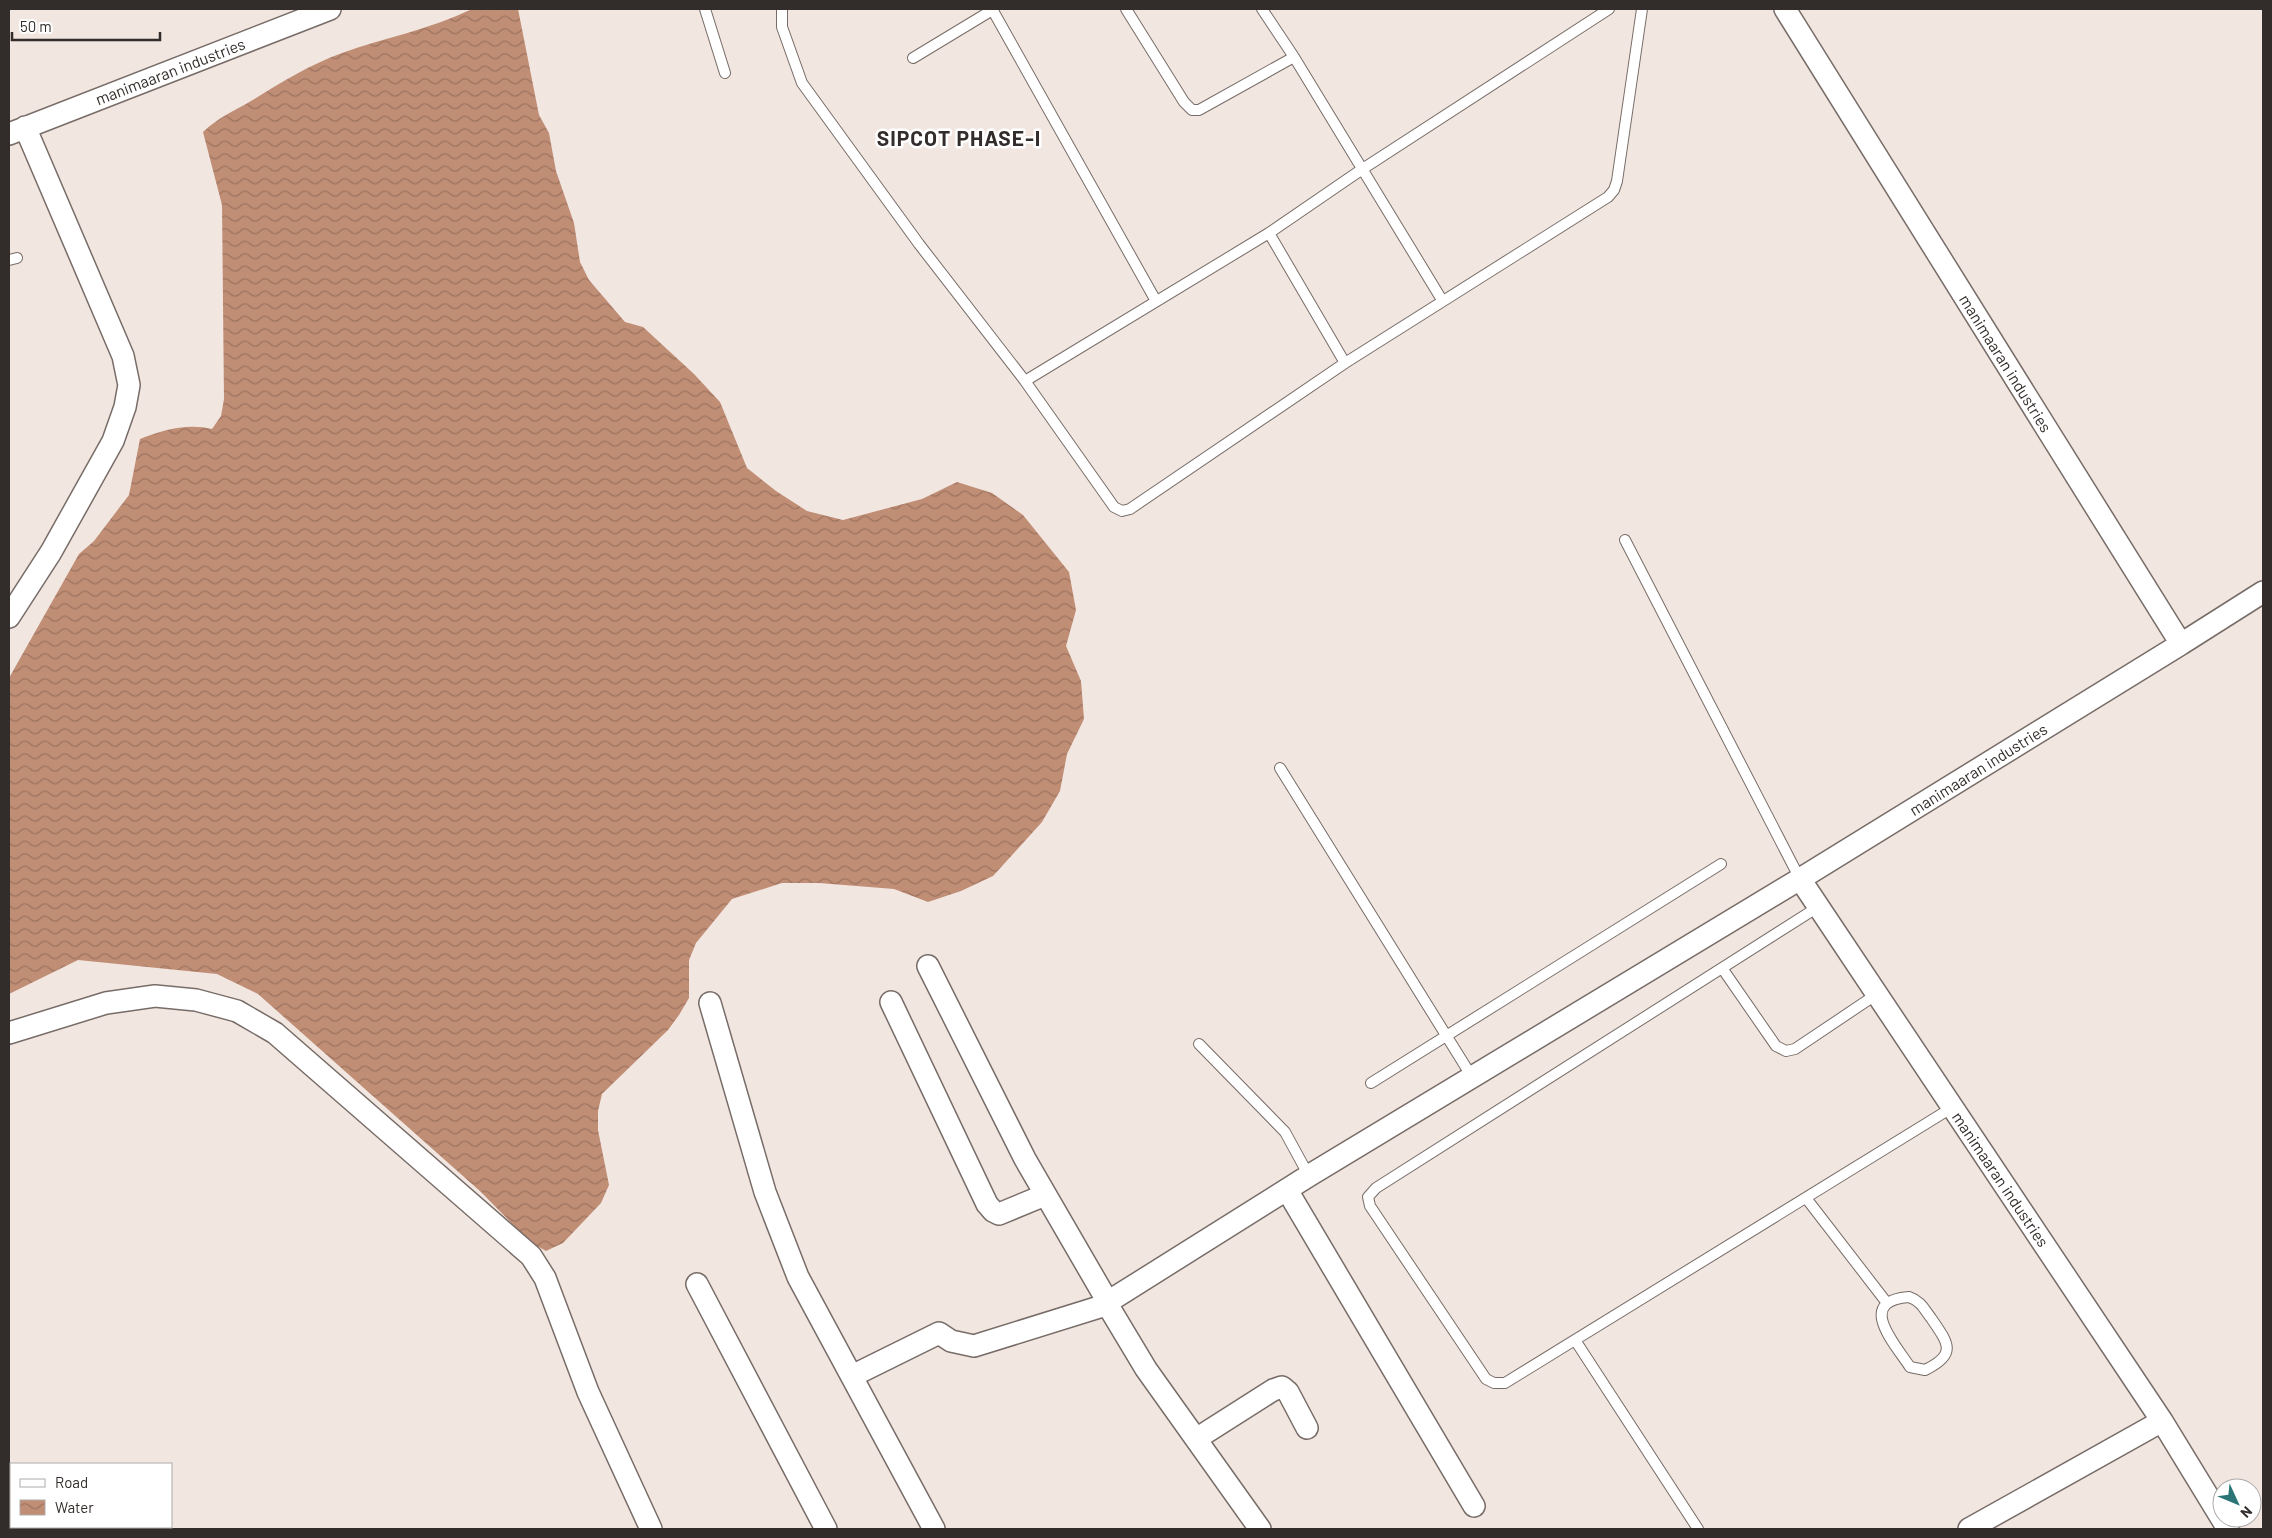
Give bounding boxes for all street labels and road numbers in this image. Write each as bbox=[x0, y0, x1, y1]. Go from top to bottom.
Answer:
street label: manimaaran industries bbox=[92, 34, 248, 108]
street label: manimaaran industries bbox=[1956, 291, 2056, 435]
street label: manimaaran industries bbox=[1906, 719, 2050, 819]
street label: manimaaran industries bbox=[1949, 1108, 2053, 1250]

